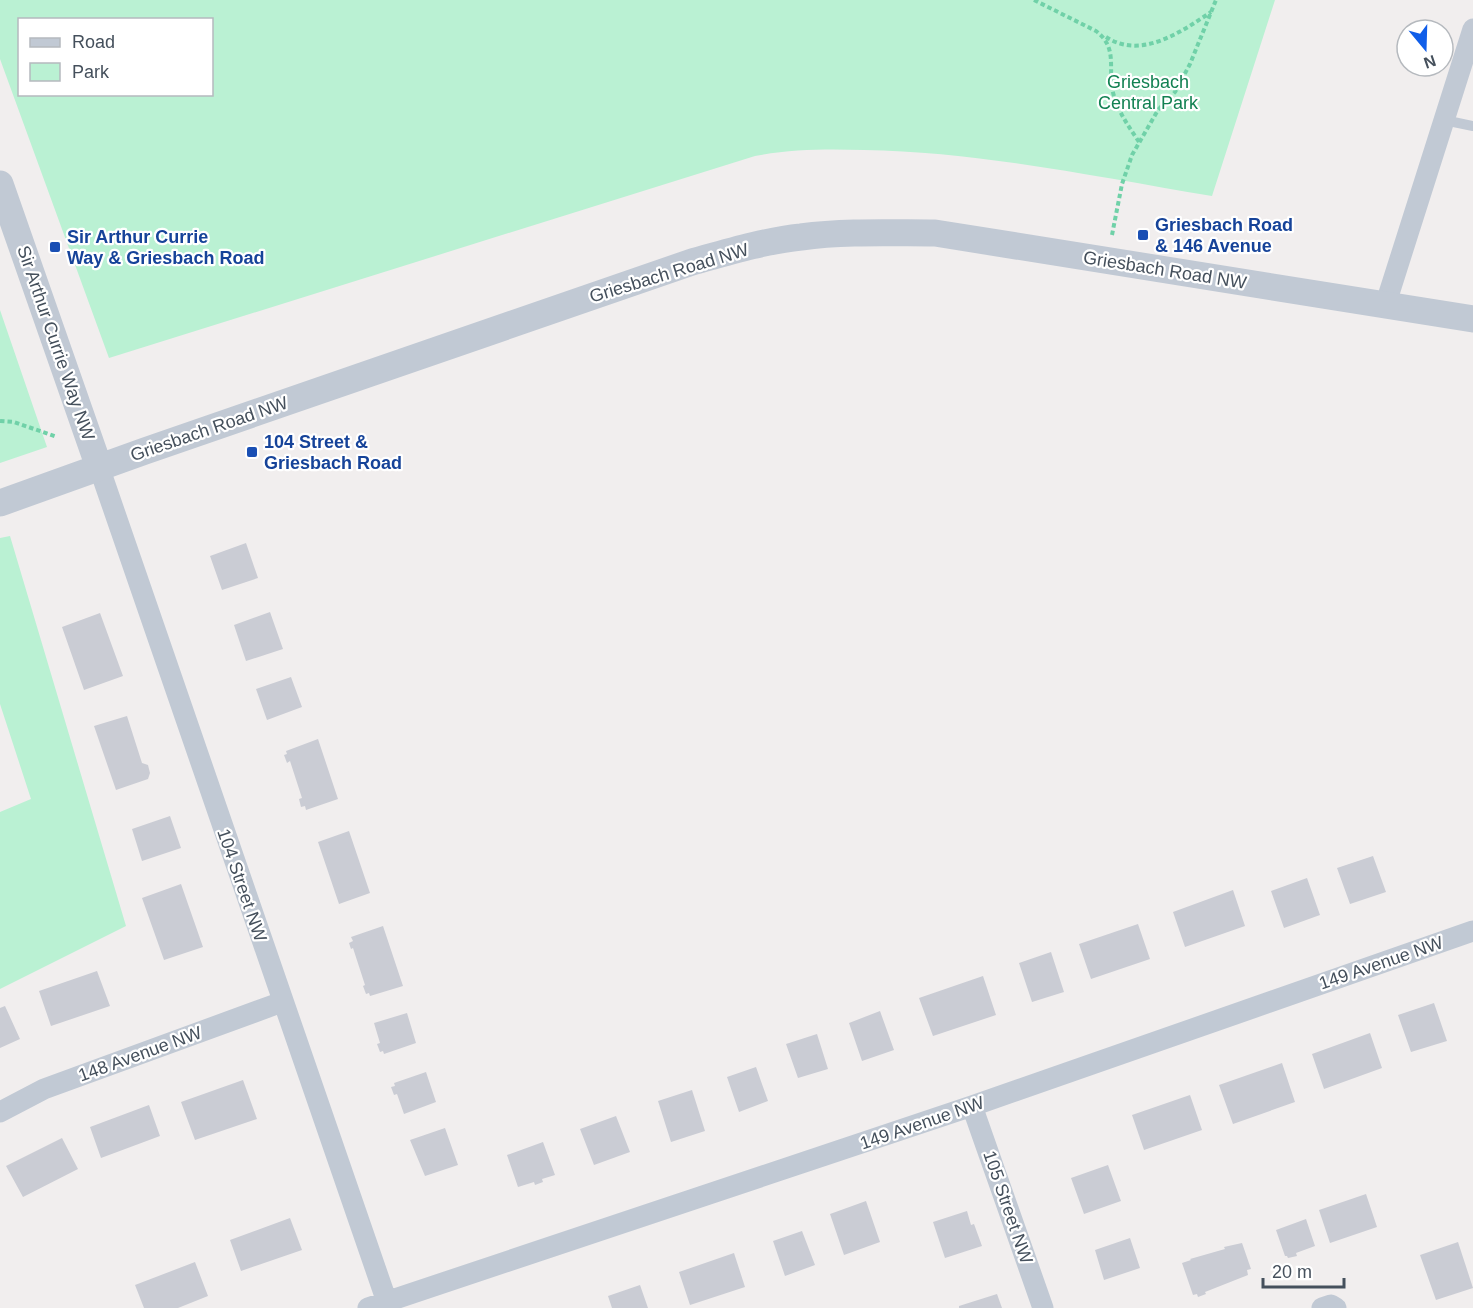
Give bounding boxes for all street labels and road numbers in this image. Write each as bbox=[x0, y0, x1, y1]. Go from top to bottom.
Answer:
street label: Griesbach Road NW bbox=[587, 239, 751, 307]
street label: Sir Arthur Currie Way NW bbox=[13, 243, 99, 443]
street label: Griesbach Road NW bbox=[1082, 247, 1248, 293]
street label: Griesbach Road NW bbox=[128, 393, 290, 465]
street label: 104 Street NW bbox=[213, 826, 271, 944]
street label: 149 Avenue NW bbox=[1316, 932, 1446, 994]
street label: 148 Avenue NW bbox=[76, 1022, 204, 1086]
street label: 149 Avenue NW bbox=[857, 1092, 987, 1154]
street label: 105 Street NW bbox=[979, 1148, 1037, 1266]

